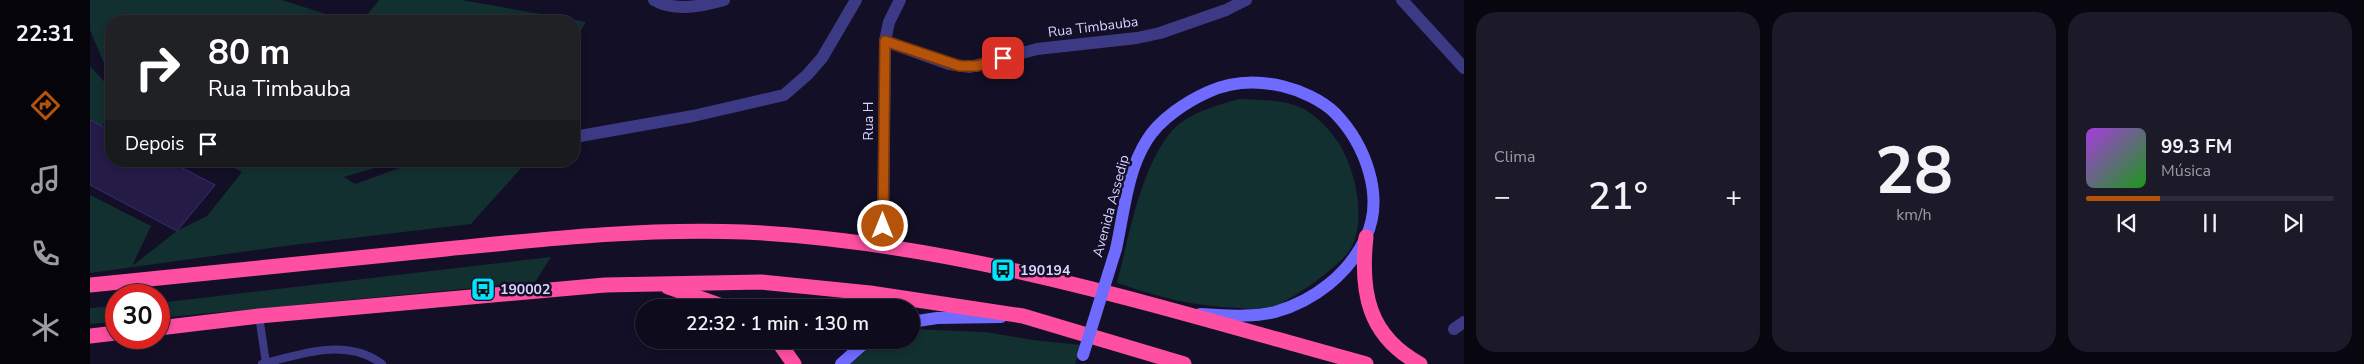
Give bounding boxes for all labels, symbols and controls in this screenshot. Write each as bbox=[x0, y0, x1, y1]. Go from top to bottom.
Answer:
street label: Rua Timbauba bbox=[1047, 12, 1139, 42]
text: 22:31 bbox=[16, 19, 74, 49]
text: 80 m bbox=[208, 29, 290, 76]
icon: right bbox=[125, 35, 190, 100]
pin bbox=[982, 37, 1024, 79]
icon: arrive bbox=[989, 44, 1017, 72]
text: Rua Timbauba bbox=[208, 74, 351, 104]
icon: directions bbox=[28, 88, 63, 123]
street label: Rua H bbox=[859, 102, 878, 140]
text: 28 bbox=[1875, 127, 1953, 216]
icon: arrive bbox=[194, 130, 222, 158]
text: Depois bbox=[125, 131, 184, 157]
text: 99.3 FM bbox=[2161, 134, 2232, 160]
text: Clima bbox=[1494, 146, 1535, 168]
street label: Avenida Assedip bbox=[1088, 153, 1134, 259]
text: Música bbox=[2161, 160, 2211, 182]
icon: music bbox=[28, 162, 63, 197]
text: 21° bbox=[1588, 171, 1648, 222]
text: − bbox=[1494, 178, 1511, 216]
text: + bbox=[1725, 178, 1742, 216]
position arrow bbox=[856, 199, 908, 251]
text: km/h bbox=[1896, 204, 1932, 226]
icon: previous bbox=[2113, 209, 2141, 237]
icon: pause bbox=[2196, 209, 2224, 237]
icon: next bbox=[2279, 209, 2307, 237]
icon: phone bbox=[28, 236, 63, 271]
bus stop icon: 190194 bbox=[990, 257, 1016, 283]
place label: 190194 bbox=[1020, 261, 1071, 280]
bus stop icon: 190002 bbox=[470, 276, 496, 302]
place label: 190002 bbox=[500, 280, 550, 299]
speed limit sign: 30 bbox=[105, 284, 170, 349]
icon: climate bbox=[28, 310, 63, 345]
text: 22:32 · 1 min · 130 m bbox=[686, 311, 869, 337]

